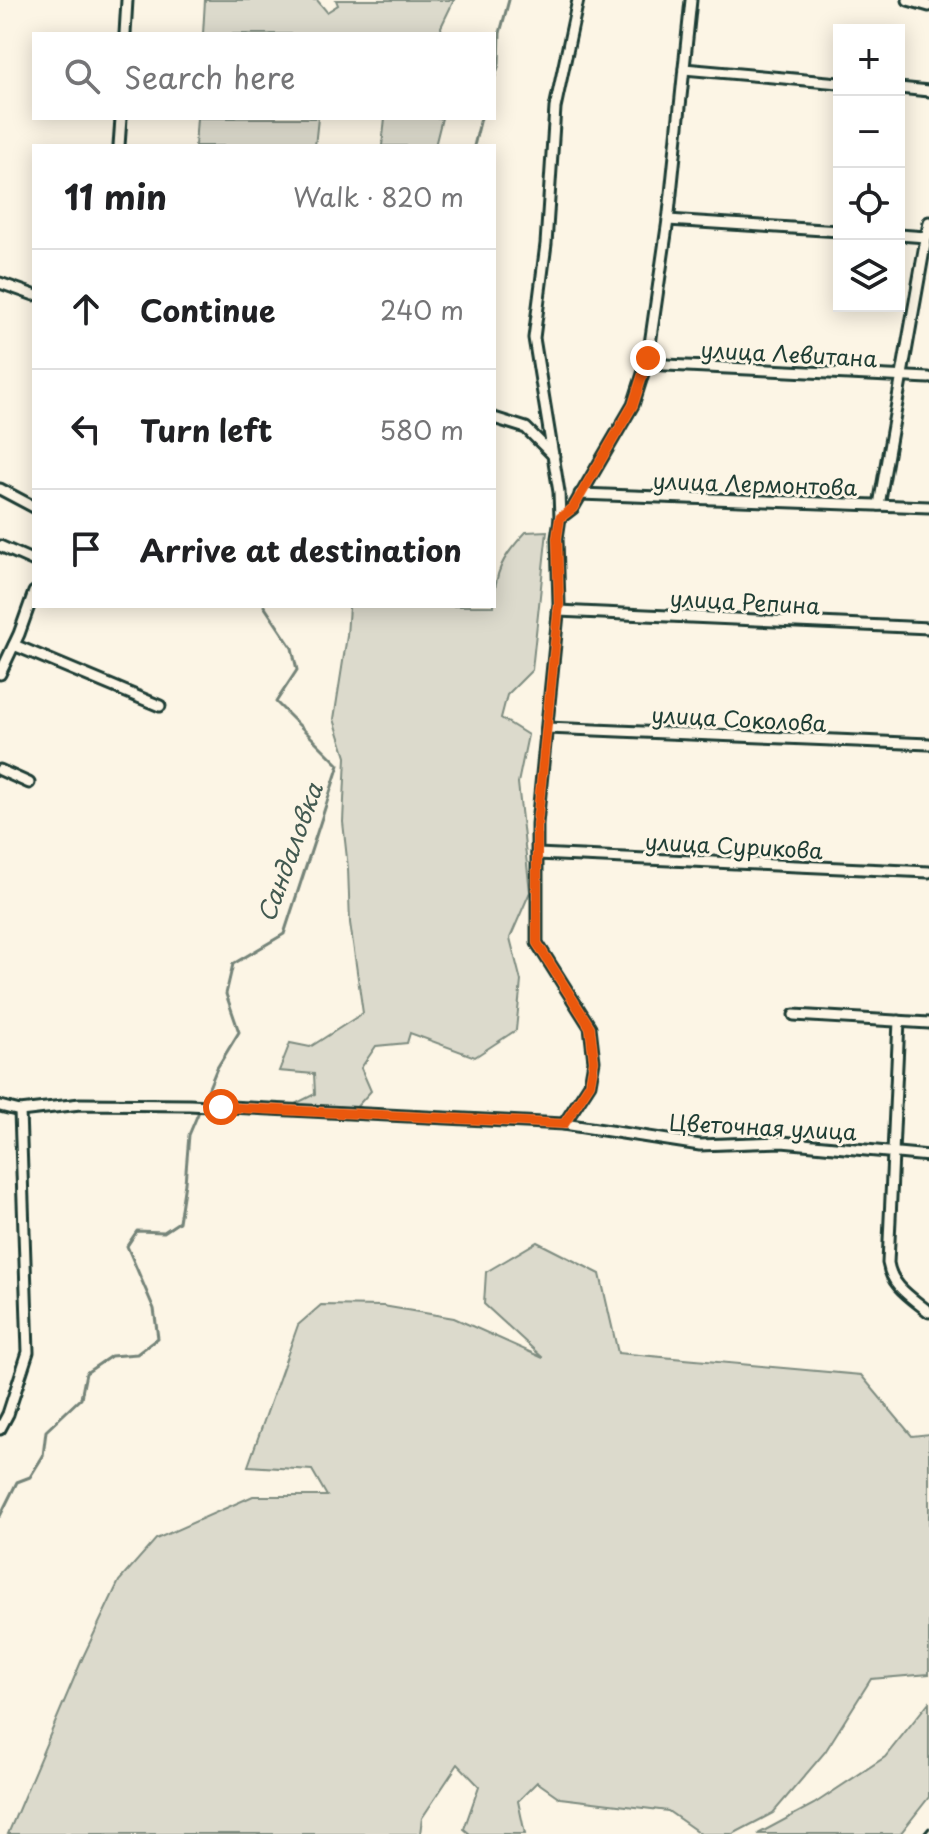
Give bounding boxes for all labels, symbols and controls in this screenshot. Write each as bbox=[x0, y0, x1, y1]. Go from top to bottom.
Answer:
map controls bbox=[833, 24, 905, 312]
button: + bbox=[833, 24, 905, 96]
search box bbox=[32, 32, 496, 120]
icon: search bbox=[60, 54, 104, 98]
text: Search here bbox=[124, 54, 296, 99]
button: − bbox=[833, 96, 905, 168]
button: locate bbox=[833, 168, 905, 240]
text: 11 min bbox=[64, 170, 167, 222]
text: Walk · 820 m bbox=[293, 177, 464, 216]
button: layers bbox=[833, 240, 905, 312]
icon: ahead bbox=[64, 287, 108, 331]
text: Continue bbox=[140, 287, 275, 332]
text: 240 m bbox=[380, 290, 464, 329]
street label: улица Левитана bbox=[700, 332, 878, 374]
route end bbox=[630, 340, 666, 376]
icon: left bbox=[64, 407, 108, 451]
text: Turn left bbox=[140, 407, 272, 452]
text: 580 m bbox=[379, 410, 464, 449]
street label: улица Лермонтова bbox=[652, 463, 858, 503]
icon: arrive bbox=[64, 527, 108, 571]
text: Arrive at destination bbox=[140, 527, 462, 572]
street label: улица Репина bbox=[669, 581, 821, 621]
street label: улица Соколова bbox=[651, 697, 828, 739]
water label: Сандаловка bbox=[247, 777, 331, 926]
street label: улица Сурикова bbox=[644, 824, 824, 866]
route start bbox=[203, 1089, 239, 1125]
street label: Цветочная улица bbox=[668, 1105, 858, 1147]

